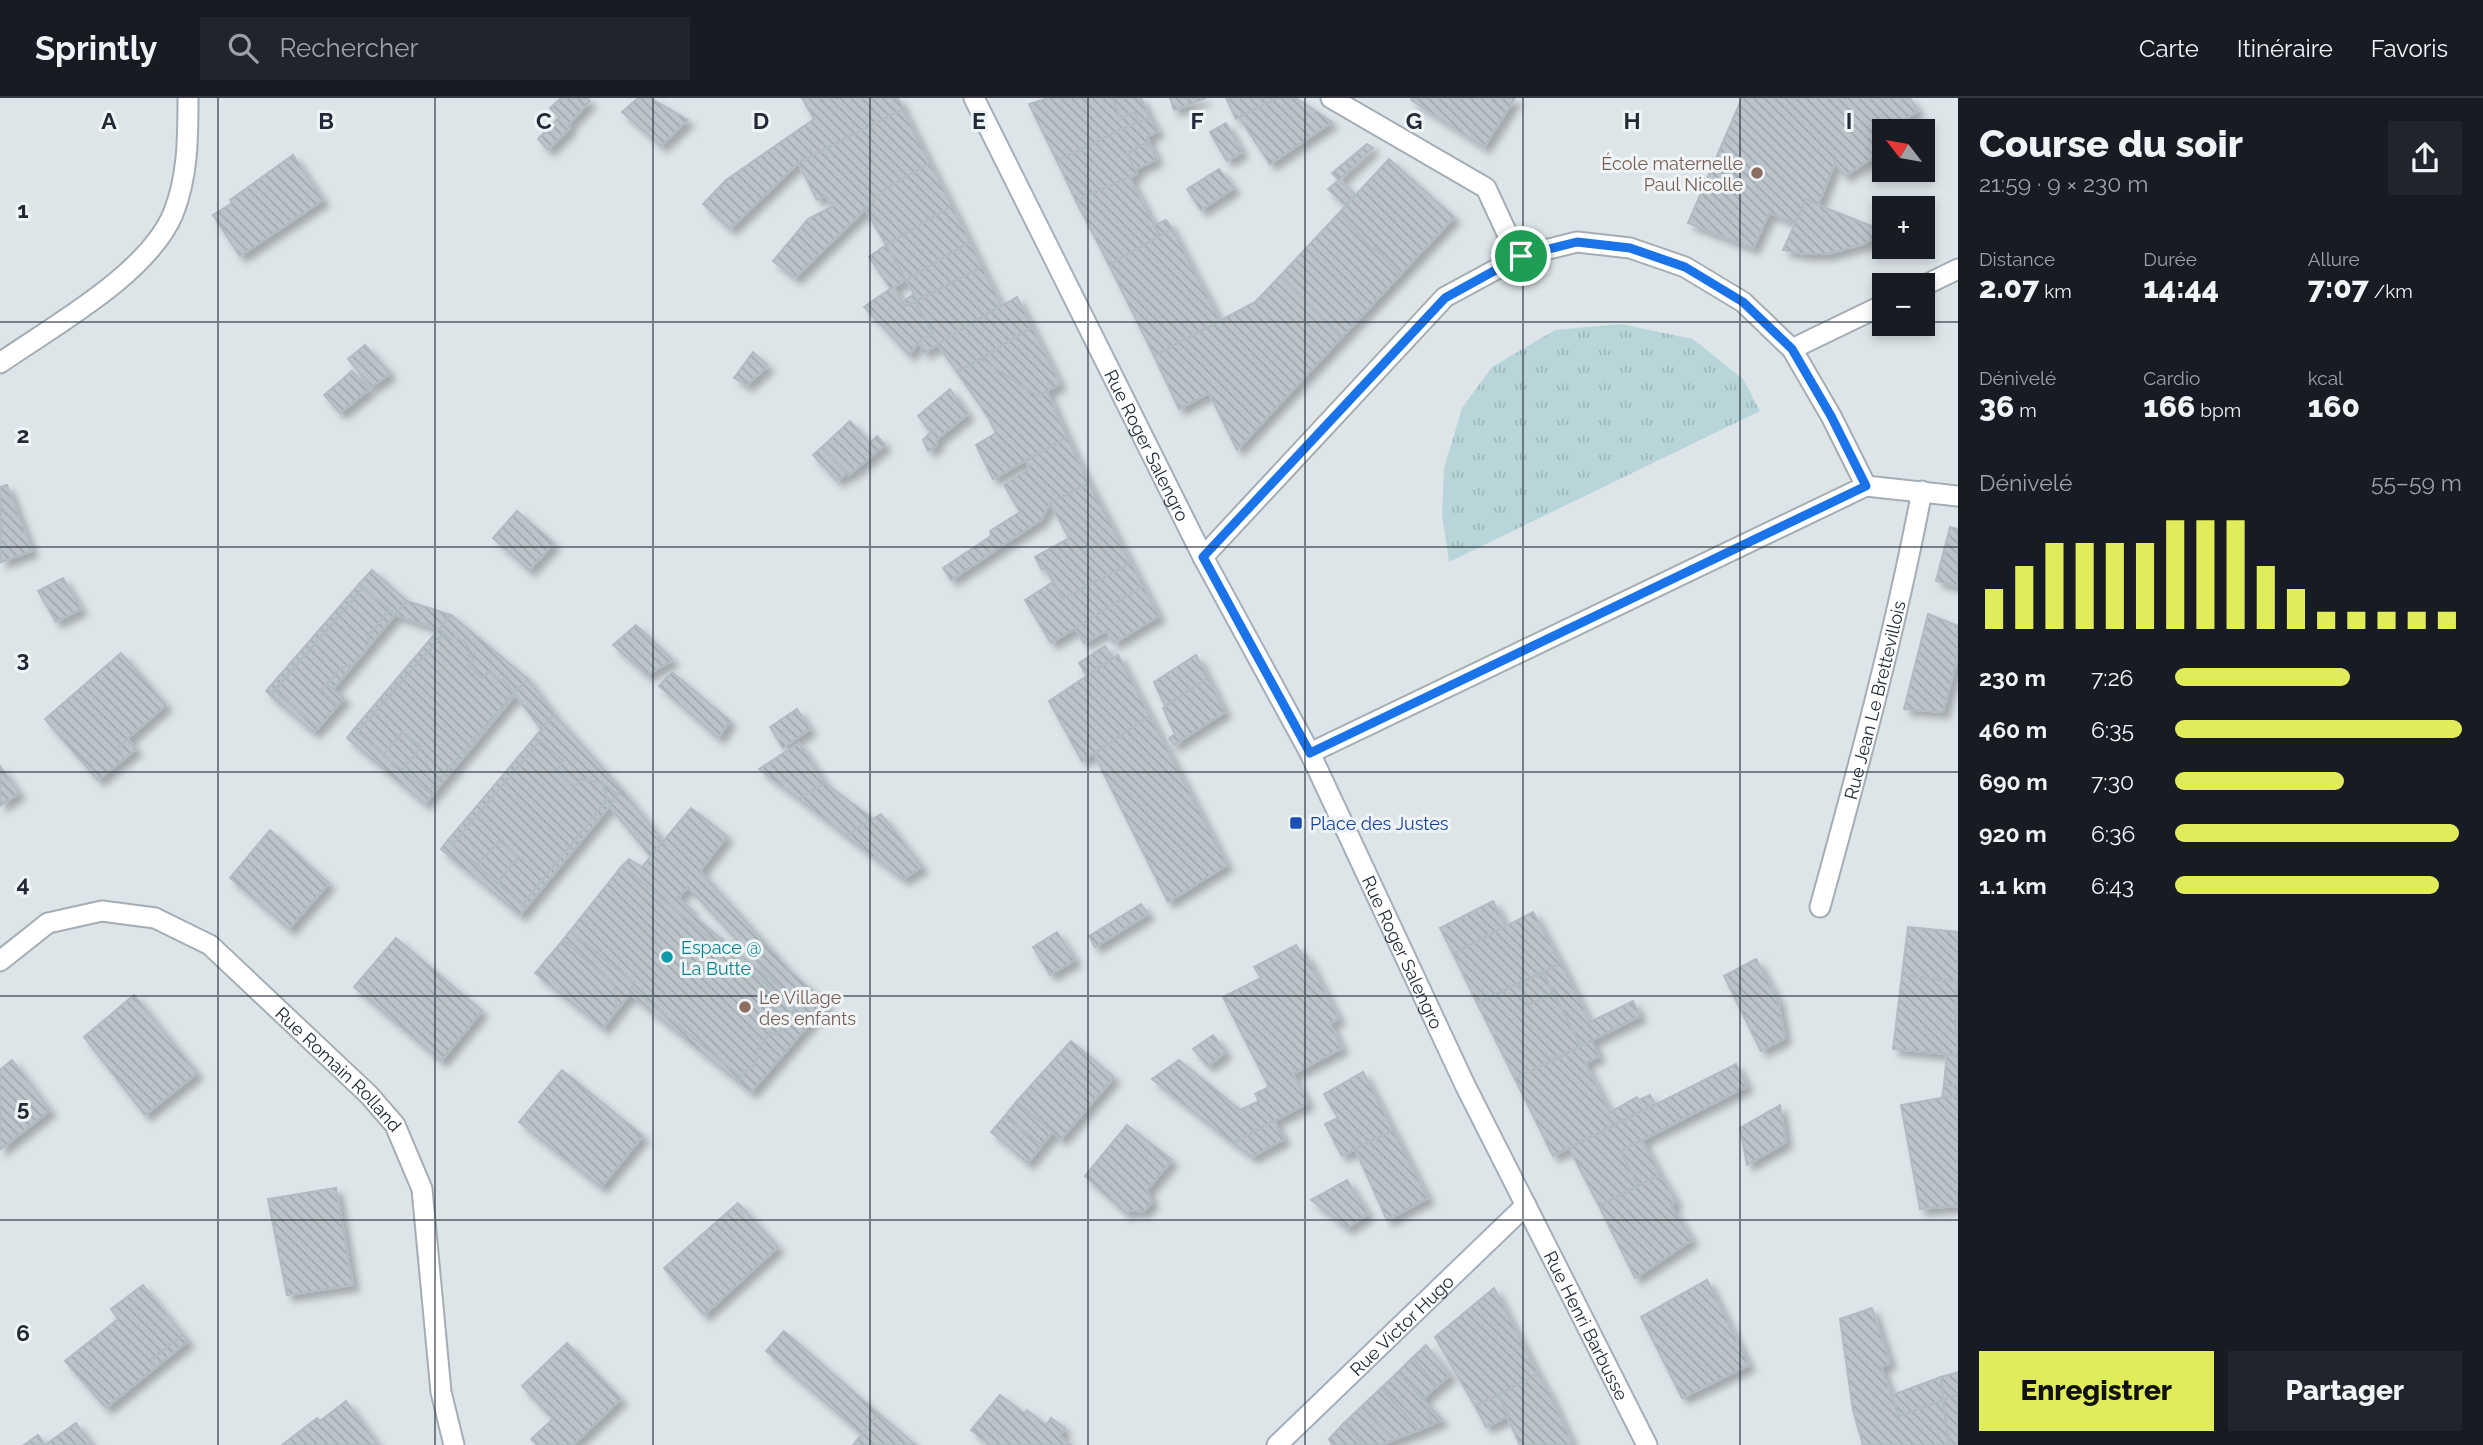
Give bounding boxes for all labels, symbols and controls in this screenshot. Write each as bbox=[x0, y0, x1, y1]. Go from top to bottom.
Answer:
search box bbox=[200, 17, 690, 80]
text: Sprintly bbox=[35, 29, 158, 68]
icon: search bbox=[224, 29, 262, 67]
text: Rechercher bbox=[280, 33, 419, 63]
text: Carte bbox=[2139, 34, 2199, 63]
text: Itinéraire bbox=[2237, 34, 2333, 63]
text: Favoris bbox=[2371, 34, 2448, 63]
text: A bbox=[101, 107, 117, 134]
text: B bbox=[318, 107, 334, 134]
text: C bbox=[536, 107, 552, 134]
text: D bbox=[753, 107, 769, 134]
text: E bbox=[972, 107, 986, 134]
text: F bbox=[1190, 107, 1204, 134]
text: G bbox=[1406, 107, 1422, 134]
text: H bbox=[1623, 107, 1641, 134]
text: I bbox=[1846, 107, 1852, 134]
north arrow bbox=[1872, 119, 1936, 182]
map controls bbox=[1872, 119, 1935, 336]
text: Course du soir bbox=[1979, 121, 2243, 166]
button: share bbox=[2388, 121, 2462, 195]
place label: École maternelle Paul Nicolle bbox=[1601, 152, 1743, 195]
marker: École maternelle Paul Nicolle bbox=[1749, 165, 1765, 181]
text: 21:59 · 9 × 230 m bbox=[1979, 170, 2148, 197]
text: 1 bbox=[17, 196, 29, 223]
button: + bbox=[1872, 196, 1935, 259]
pin bbox=[1491, 226, 1551, 286]
icon: arrive bbox=[1502, 237, 1540, 275]
text: Distance bbox=[1979, 248, 2055, 270]
text: Durée bbox=[2143, 248, 2197, 270]
text: Allure bbox=[2308, 248, 2360, 270]
text: 2.07 bbox=[1979, 270, 2039, 305]
text: 14:44 bbox=[2143, 270, 2219, 305]
text: 7:07 bbox=[2308, 270, 2369, 305]
button: − bbox=[1872, 273, 1935, 336]
text: km bbox=[2039, 280, 2072, 302]
text: /km bbox=[2369, 280, 2413, 302]
street label: Rue Roger Salengro bbox=[1101, 366, 1194, 525]
text: Dénivelé bbox=[1979, 367, 2056, 389]
text: Cardio bbox=[2143, 367, 2200, 389]
text: kcal bbox=[2308, 367, 2343, 389]
text: 36 bbox=[1979, 389, 2014, 424]
text: 166 bbox=[2143, 389, 2195, 424]
text: 160 bbox=[2308, 389, 2360, 424]
text: m bbox=[2014, 399, 2037, 421]
text: bpm bbox=[2195, 399, 2241, 421]
text: 2 bbox=[17, 421, 29, 448]
text: Dénivelé bbox=[1979, 469, 2072, 496]
text: 55–59 m bbox=[2371, 469, 2462, 496]
street label: Rue Jean Le Brettevillois bbox=[1839, 598, 1909, 802]
text: 3 bbox=[17, 645, 29, 672]
text: 230 m bbox=[1979, 664, 2046, 691]
text: 7:26 bbox=[2091, 664, 2133, 691]
text: 460 m bbox=[1979, 716, 2047, 743]
text: 6:35 bbox=[2091, 716, 2134, 743]
text: 690 m bbox=[1979, 768, 2048, 795]
text: 7:30 bbox=[2091, 768, 2134, 795]
place label: Place des Justes bbox=[1310, 813, 1449, 834]
marker: Place des Justes bbox=[1288, 815, 1304, 831]
text: 920 m bbox=[1979, 820, 2047, 847]
text: 6:36 bbox=[2091, 820, 2135, 847]
text: 4 bbox=[16, 870, 30, 897]
street label: Rue Roger Salengro bbox=[1358, 872, 1448, 1032]
text: 1.1 km bbox=[1979, 872, 2047, 899]
text: 6:43 bbox=[2091, 872, 2134, 899]
place label: Espace @ La Butte bbox=[681, 937, 762, 979]
marker: Espace @ La Butte bbox=[659, 949, 675, 965]
place label: Le Village des enfants bbox=[759, 987, 856, 1029]
marker: Le Village des enfants bbox=[737, 999, 753, 1015]
street label: Rue Romain Rolland bbox=[271, 1002, 406, 1135]
text: 5 bbox=[17, 1094, 30, 1121]
street label: Rue Henri Barbusse bbox=[1540, 1247, 1633, 1404]
street label: Rue Victor Hugo bbox=[1345, 1270, 1458, 1380]
text: 6 bbox=[16, 1319, 30, 1346]
button: Enregistrer bbox=[1979, 1351, 2214, 1431]
button: Partager bbox=[2228, 1351, 2462, 1431]

